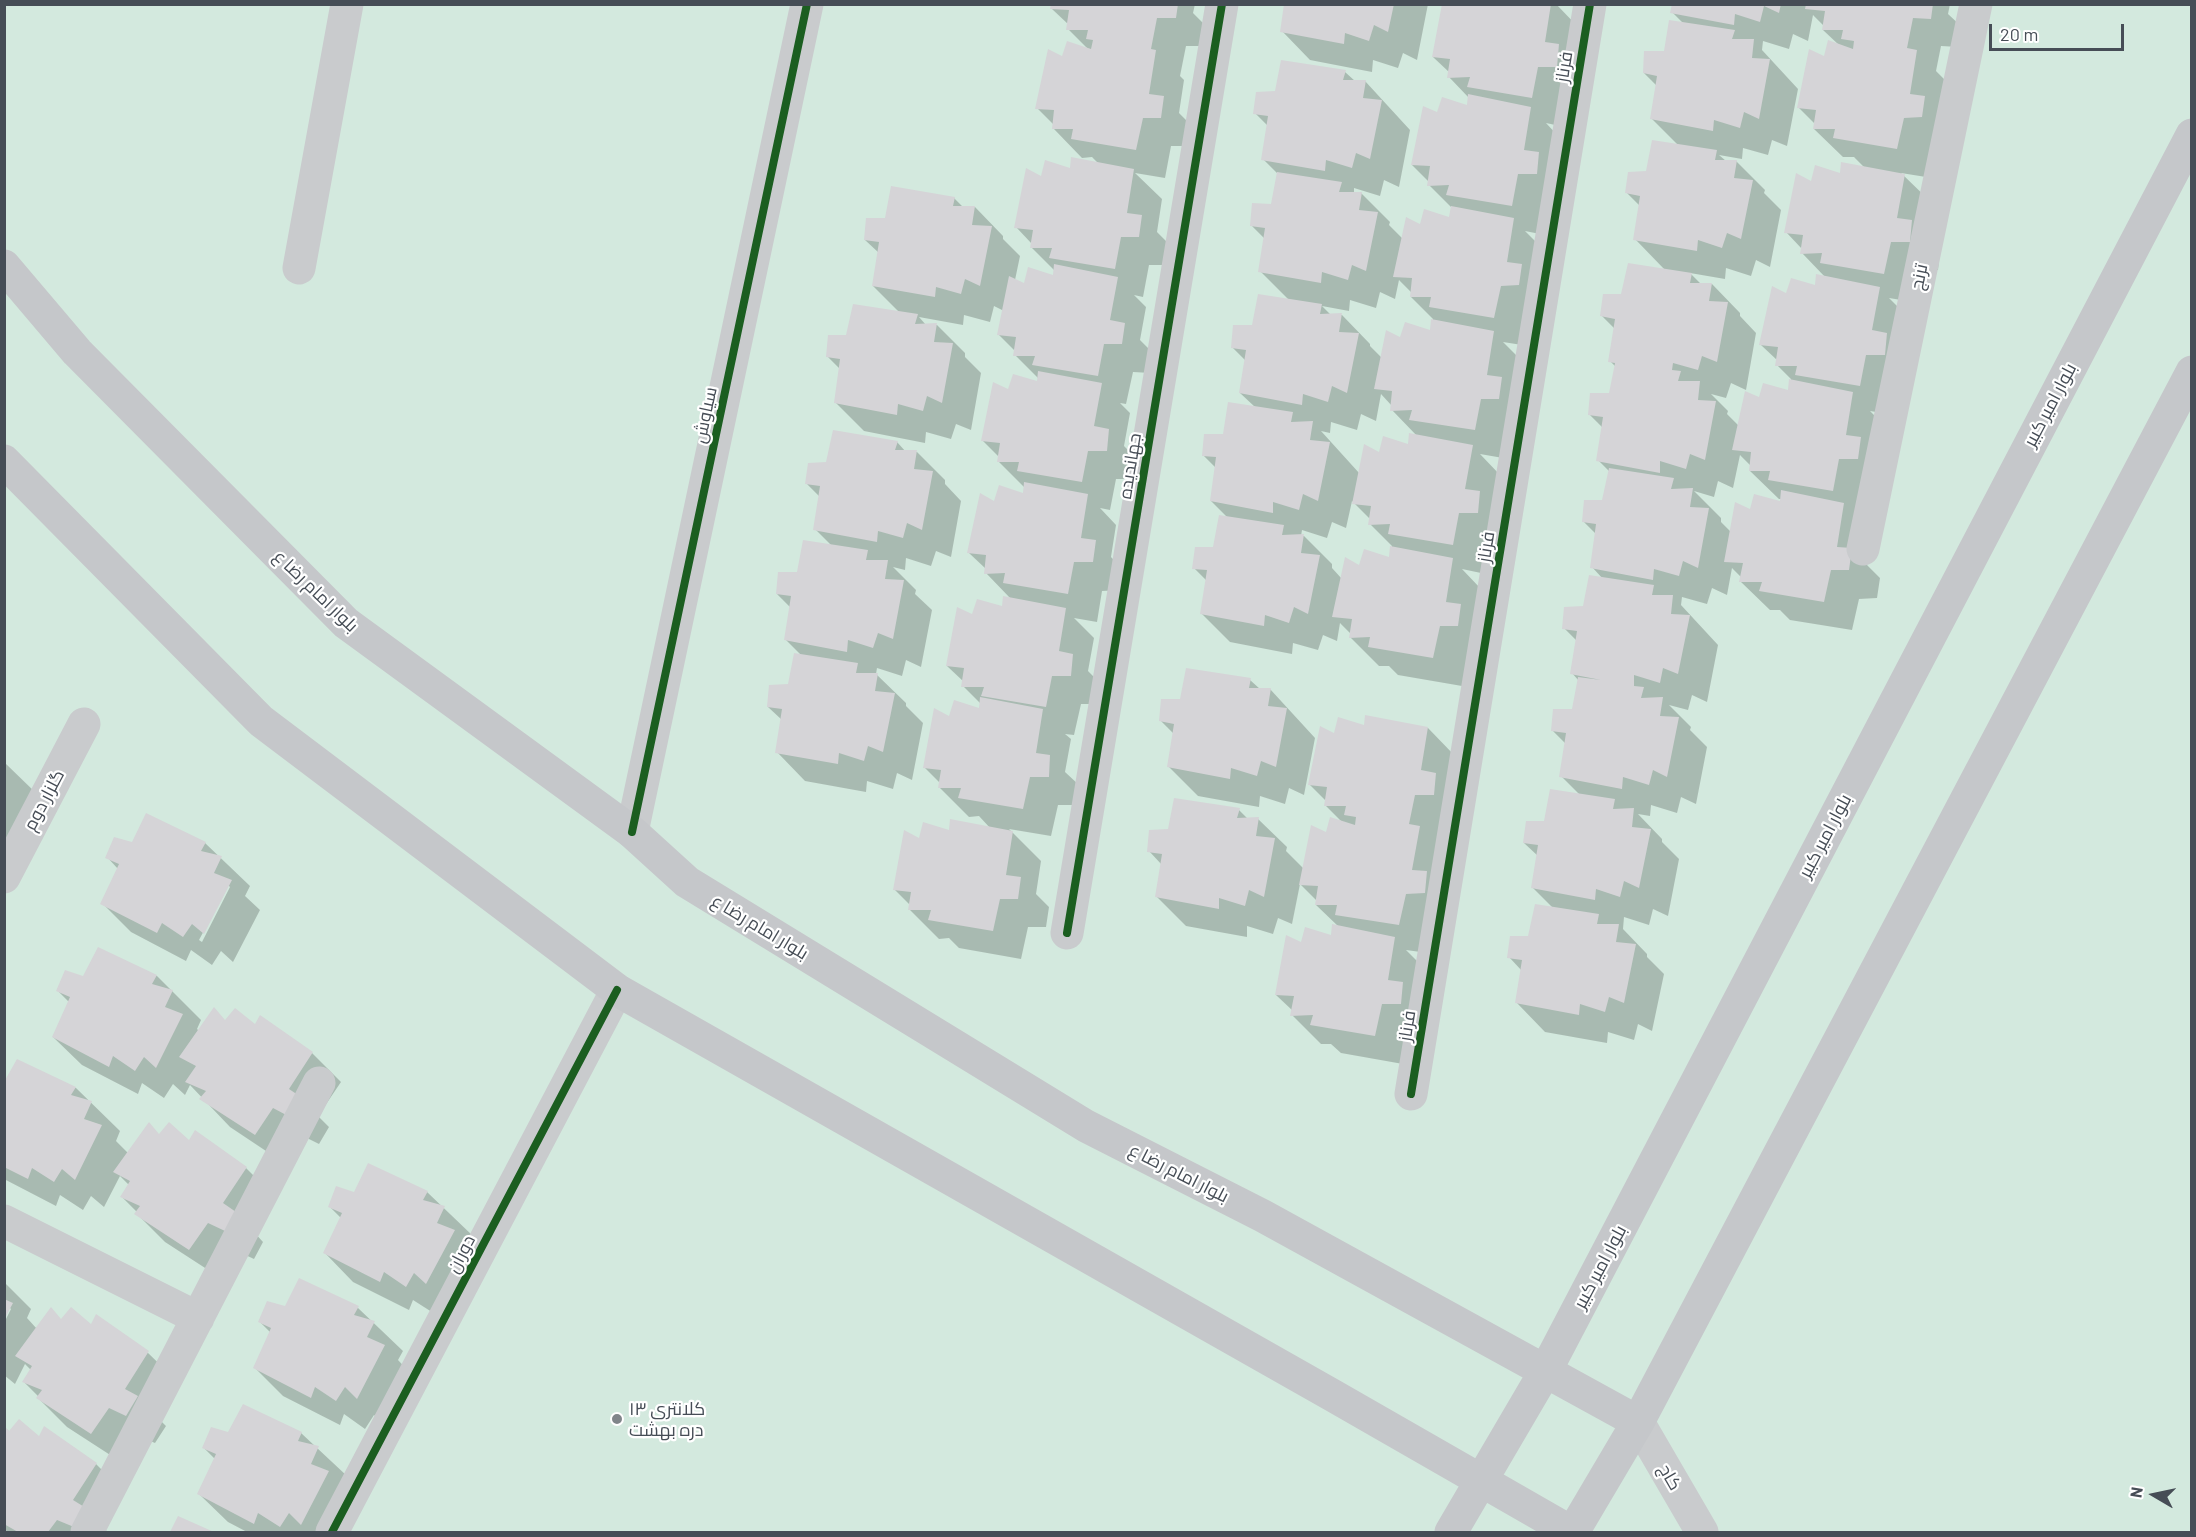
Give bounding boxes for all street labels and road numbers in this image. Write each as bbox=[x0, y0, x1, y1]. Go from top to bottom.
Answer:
street label: فرناز bbox=[1551, 50, 1577, 84]
street label: ترنج bbox=[1906, 262, 1932, 292]
street label: بلوار امیر کبیر bbox=[2019, 359, 2081, 451]
street label: سیاوش bbox=[689, 385, 721, 445]
street label: جهاندیده bbox=[1114, 431, 1146, 501]
street label: فرناز bbox=[1473, 530, 1499, 564]
street label: بلوار امام رضا ع bbox=[269, 545, 363, 637]
street label: گلزار دوم bbox=[19, 766, 69, 834]
street label: بلوار امیر کبیر bbox=[1794, 790, 1856, 882]
street label: بلوار امام رضا ع bbox=[708, 890, 812, 964]
street label: فرناز bbox=[1394, 1009, 1420, 1043]
street label: بلوار امام رضا ع bbox=[1126, 1139, 1232, 1207]
street label: بلوار امیر کبیر bbox=[1569, 1221, 1631, 1313]
street label: دوران bbox=[442, 1231, 480, 1277]
street label: کاج bbox=[1654, 1460, 1686, 1494]

